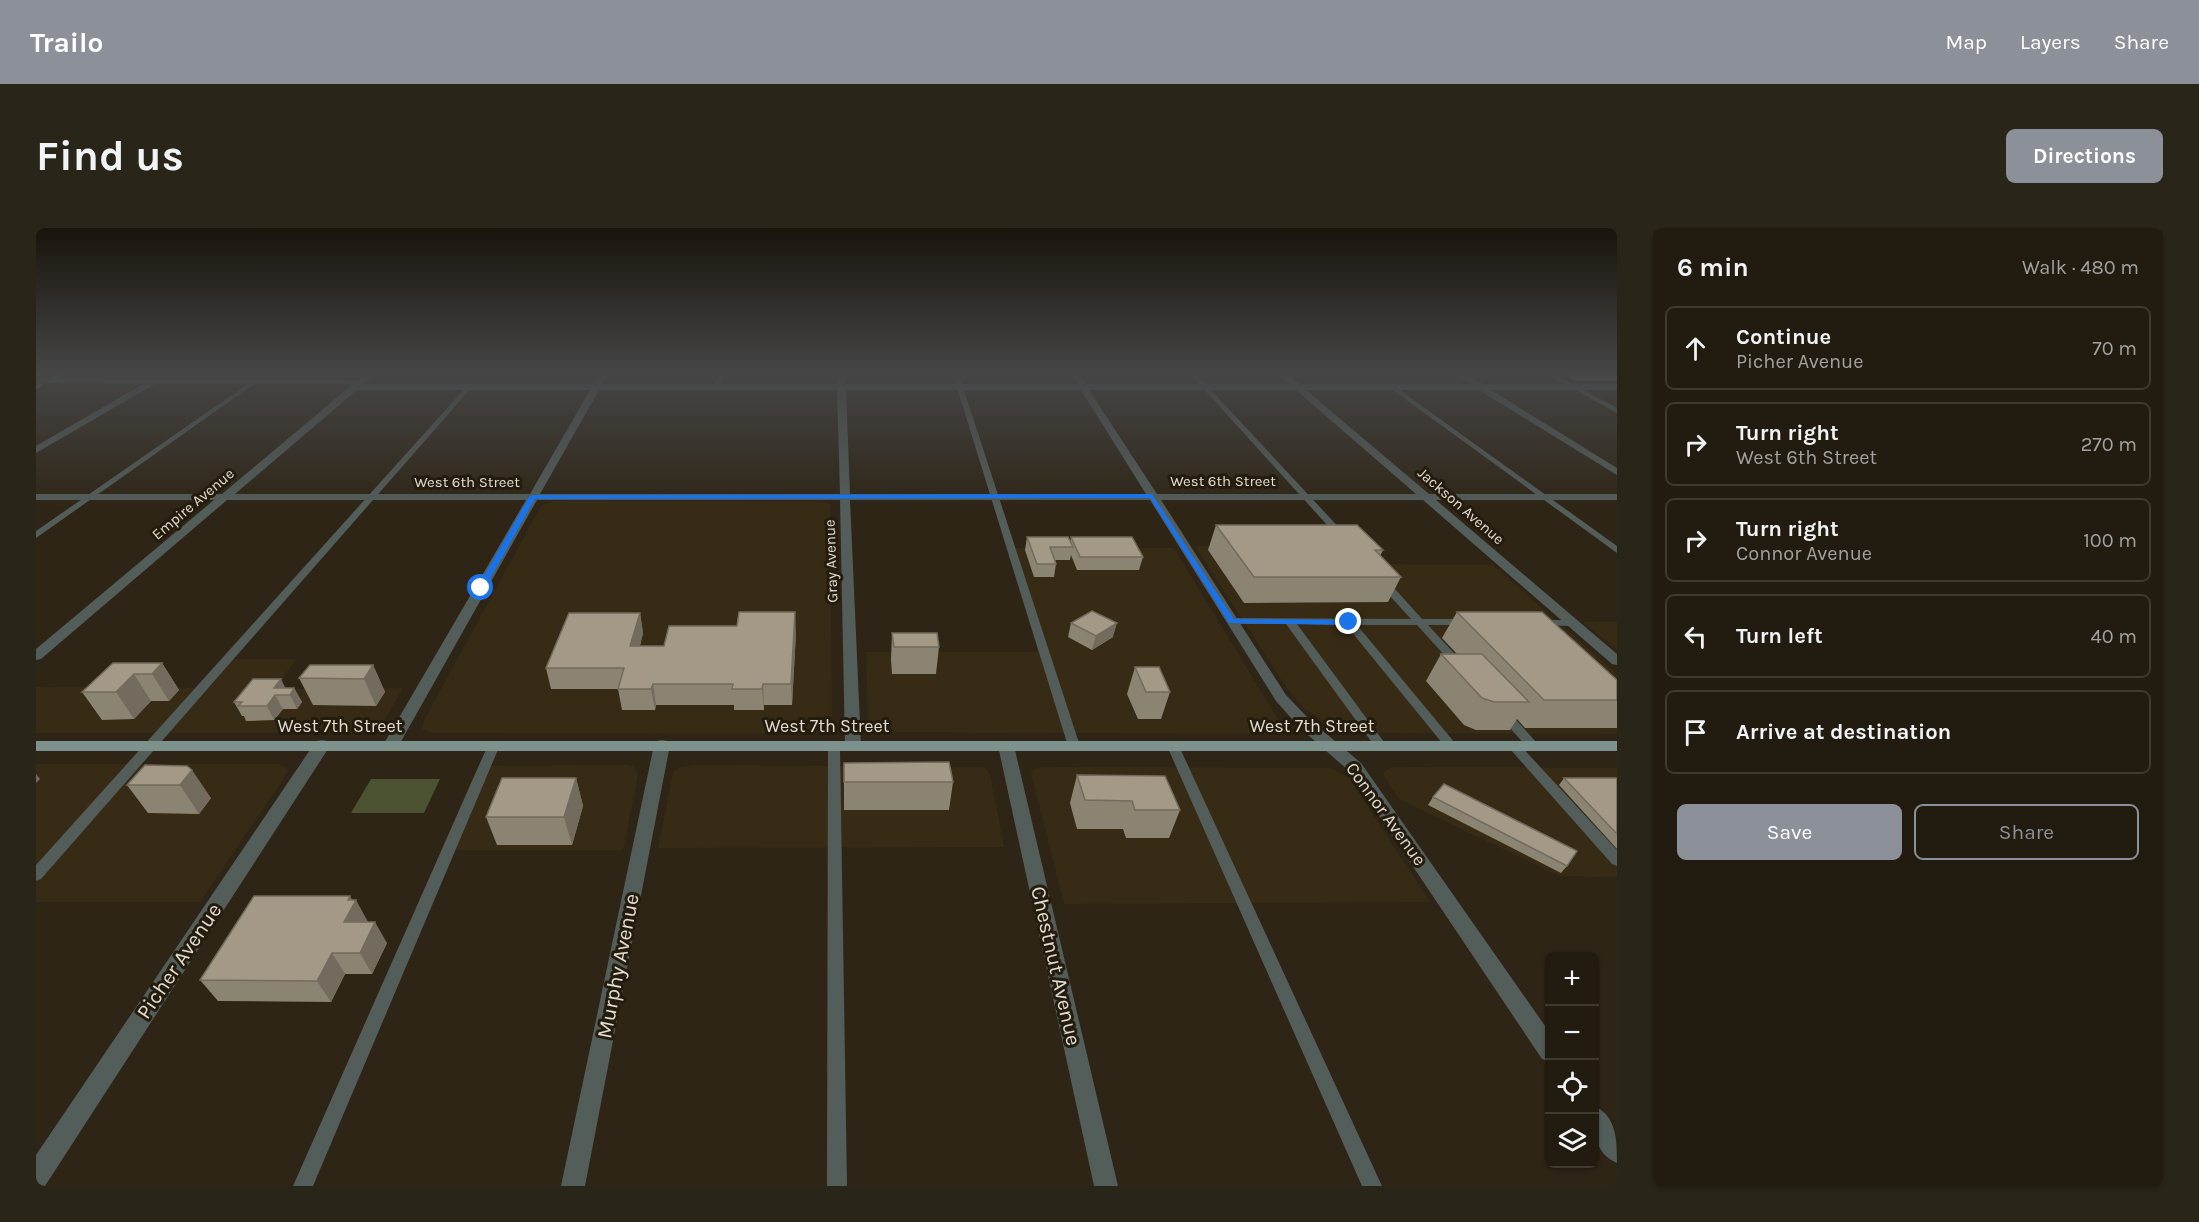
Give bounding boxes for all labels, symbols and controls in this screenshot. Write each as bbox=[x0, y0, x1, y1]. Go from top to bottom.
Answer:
text: Trailo bbox=[30, 26, 103, 59]
text: Map bbox=[1945, 30, 1987, 54]
text: Layers bbox=[2020, 30, 2081, 54]
text: Share bbox=[2114, 30, 2169, 54]
button: Directions bbox=[2006, 129, 2163, 183]
text: Find us bbox=[36, 131, 184, 181]
text: 6 min bbox=[1677, 252, 1749, 283]
text: Walk · 480 m bbox=[2022, 256, 2139, 279]
text: Continue bbox=[1736, 324, 1831, 350]
icon: ahead bbox=[1679, 332, 1712, 365]
text: 70 m bbox=[2092, 337, 2137, 360]
text: Picher Avenue bbox=[1736, 350, 1864, 373]
text: Turn right bbox=[1736, 420, 1839, 446]
icon: right bbox=[1679, 428, 1712, 461]
text: 270 m bbox=[2081, 433, 2137, 456]
text: West 6th Street bbox=[1736, 446, 1877, 469]
street label: Empire Avenue bbox=[148, 464, 238, 544]
street label: Jackson Avenue bbox=[1414, 464, 1508, 548]
street label: West 6th Street bbox=[1170, 472, 1276, 490]
street label: West 6th Street bbox=[414, 473, 520, 491]
text: Turn right bbox=[1736, 516, 1839, 542]
street label: Gray Avenue bbox=[821, 519, 841, 603]
icon: right bbox=[1679, 524, 1712, 557]
text: 100 m bbox=[2083, 529, 2137, 552]
text: Connor Avenue bbox=[1736, 542, 1872, 565]
route start bbox=[467, 574, 493, 600]
route end bbox=[1335, 608, 1361, 634]
icon: left bbox=[1679, 620, 1712, 653]
text: Turn left bbox=[1736, 623, 1823, 649]
text: 40 m bbox=[2091, 625, 2137, 648]
street label: West 7th Street bbox=[277, 715, 403, 737]
street label: West 7th Street bbox=[764, 715, 890, 737]
street label: West 7th Street bbox=[1249, 715, 1375, 737]
icon: arrive bbox=[1679, 716, 1712, 749]
text: Arrive at destination bbox=[1736, 719, 1951, 745]
street label: Connor Avenue bbox=[1341, 758, 1431, 870]
button: Save bbox=[1677, 804, 1902, 860]
button: Share bbox=[1914, 804, 2139, 860]
street label: Chestnut Avenue bbox=[1026, 884, 1086, 1048]
street label: Murphy Avenue bbox=[592, 892, 644, 1040]
street label: Picher Avenue bbox=[132, 899, 226, 1023]
map controls bbox=[1545, 952, 1599, 1168]
button: + bbox=[1545, 952, 1599, 1006]
button: − bbox=[1545, 1006, 1599, 1060]
button: locate bbox=[1545, 1060, 1599, 1114]
button: layers bbox=[1545, 1114, 1599, 1168]

